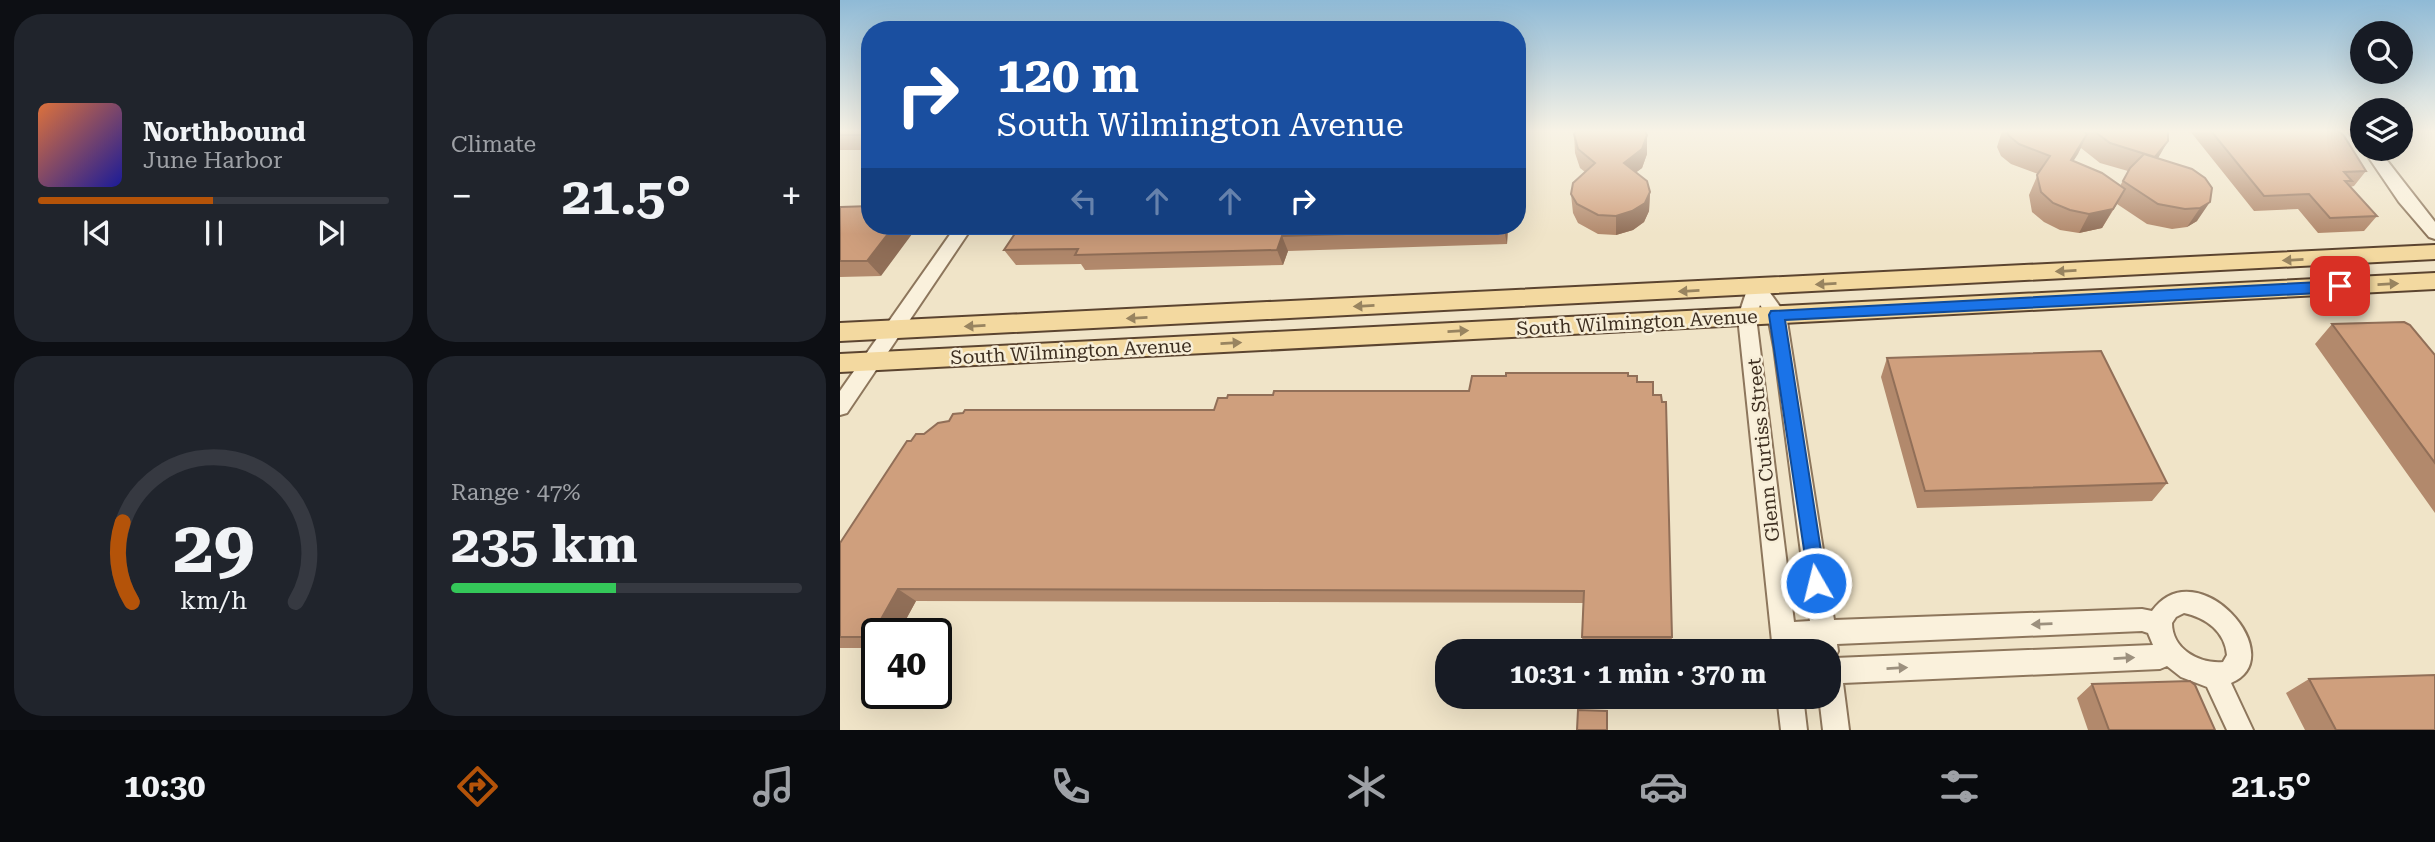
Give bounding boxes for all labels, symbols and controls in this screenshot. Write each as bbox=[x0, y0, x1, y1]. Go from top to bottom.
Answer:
map controls bbox=[2350, 21, 2413, 161]
button: search bbox=[2350, 21, 2413, 84]
text: 120 m bbox=[997, 47, 1139, 104]
icon: right bbox=[882, 49, 973, 140]
button: layers bbox=[2350, 98, 2413, 161]
text: South Wilmington Avenue bbox=[997, 106, 1404, 144]
text: Northbound bbox=[143, 117, 306, 147]
text: Climate bbox=[451, 131, 536, 158]
text: June Harbor bbox=[143, 147, 283, 174]
text: 21.5° bbox=[562, 166, 691, 227]
text: − bbox=[451, 174, 472, 218]
text: + bbox=[781, 174, 802, 218]
icon: left bbox=[1065, 182, 1103, 220]
icon: ahead bbox=[1138, 182, 1176, 220]
icon: ahead bbox=[1211, 182, 1249, 220]
icon: right bbox=[1284, 182, 1322, 220]
icon: previous bbox=[78, 214, 116, 252]
icon: pause bbox=[195, 214, 233, 252]
icon: next bbox=[312, 214, 350, 252]
one-way arrow bbox=[2282, 254, 2304, 265]
pin bbox=[2310, 256, 2370, 316]
one-way arrow bbox=[2055, 266, 2077, 277]
icon: arrive bbox=[2321, 267, 2359, 305]
one-way arrow bbox=[1815, 278, 1837, 289]
one-way arrow bbox=[2377, 278, 2399, 289]
one-way arrow bbox=[1678, 285, 1700, 296]
one-way arrow bbox=[1353, 301, 1375, 312]
street label: South Wilmington Avenue bbox=[1516, 305, 1758, 340]
one-way arrow bbox=[1126, 312, 1148, 323]
one-way arrow bbox=[964, 320, 986, 331]
one-way arrow bbox=[1448, 325, 1470, 336]
street label: South Wilmington Avenue bbox=[950, 334, 1192, 369]
one-way arrow bbox=[1220, 337, 1242, 348]
street label: Glenn Curtiss Street bbox=[1742, 357, 1785, 543]
text: Range · 47% bbox=[451, 479, 580, 506]
text: 29 bbox=[173, 505, 254, 590]
text: 235 km bbox=[451, 514, 638, 575]
position arrow bbox=[1779, 546, 1853, 620]
text: km/h bbox=[180, 586, 247, 615]
speed limit sign: 40 bbox=[861, 618, 952, 709]
one-way arrow bbox=[2031, 618, 2053, 629]
one-way arrow bbox=[2113, 653, 2135, 664]
text: 10:31 · 1 min · 370 m bbox=[1510, 659, 1766, 689]
one-way arrow bbox=[1886, 663, 1908, 674]
icon: directions bbox=[453, 762, 502, 811]
icon: music bbox=[749, 762, 798, 811]
icon: phone bbox=[1046, 762, 1095, 811]
icon: climate bbox=[1342, 762, 1391, 811]
icon: car bbox=[1639, 762, 1688, 811]
icon: filters bbox=[1935, 762, 1984, 811]
text: 10:30 bbox=[124, 767, 205, 805]
text: 21.5° bbox=[2231, 767, 2311, 805]

